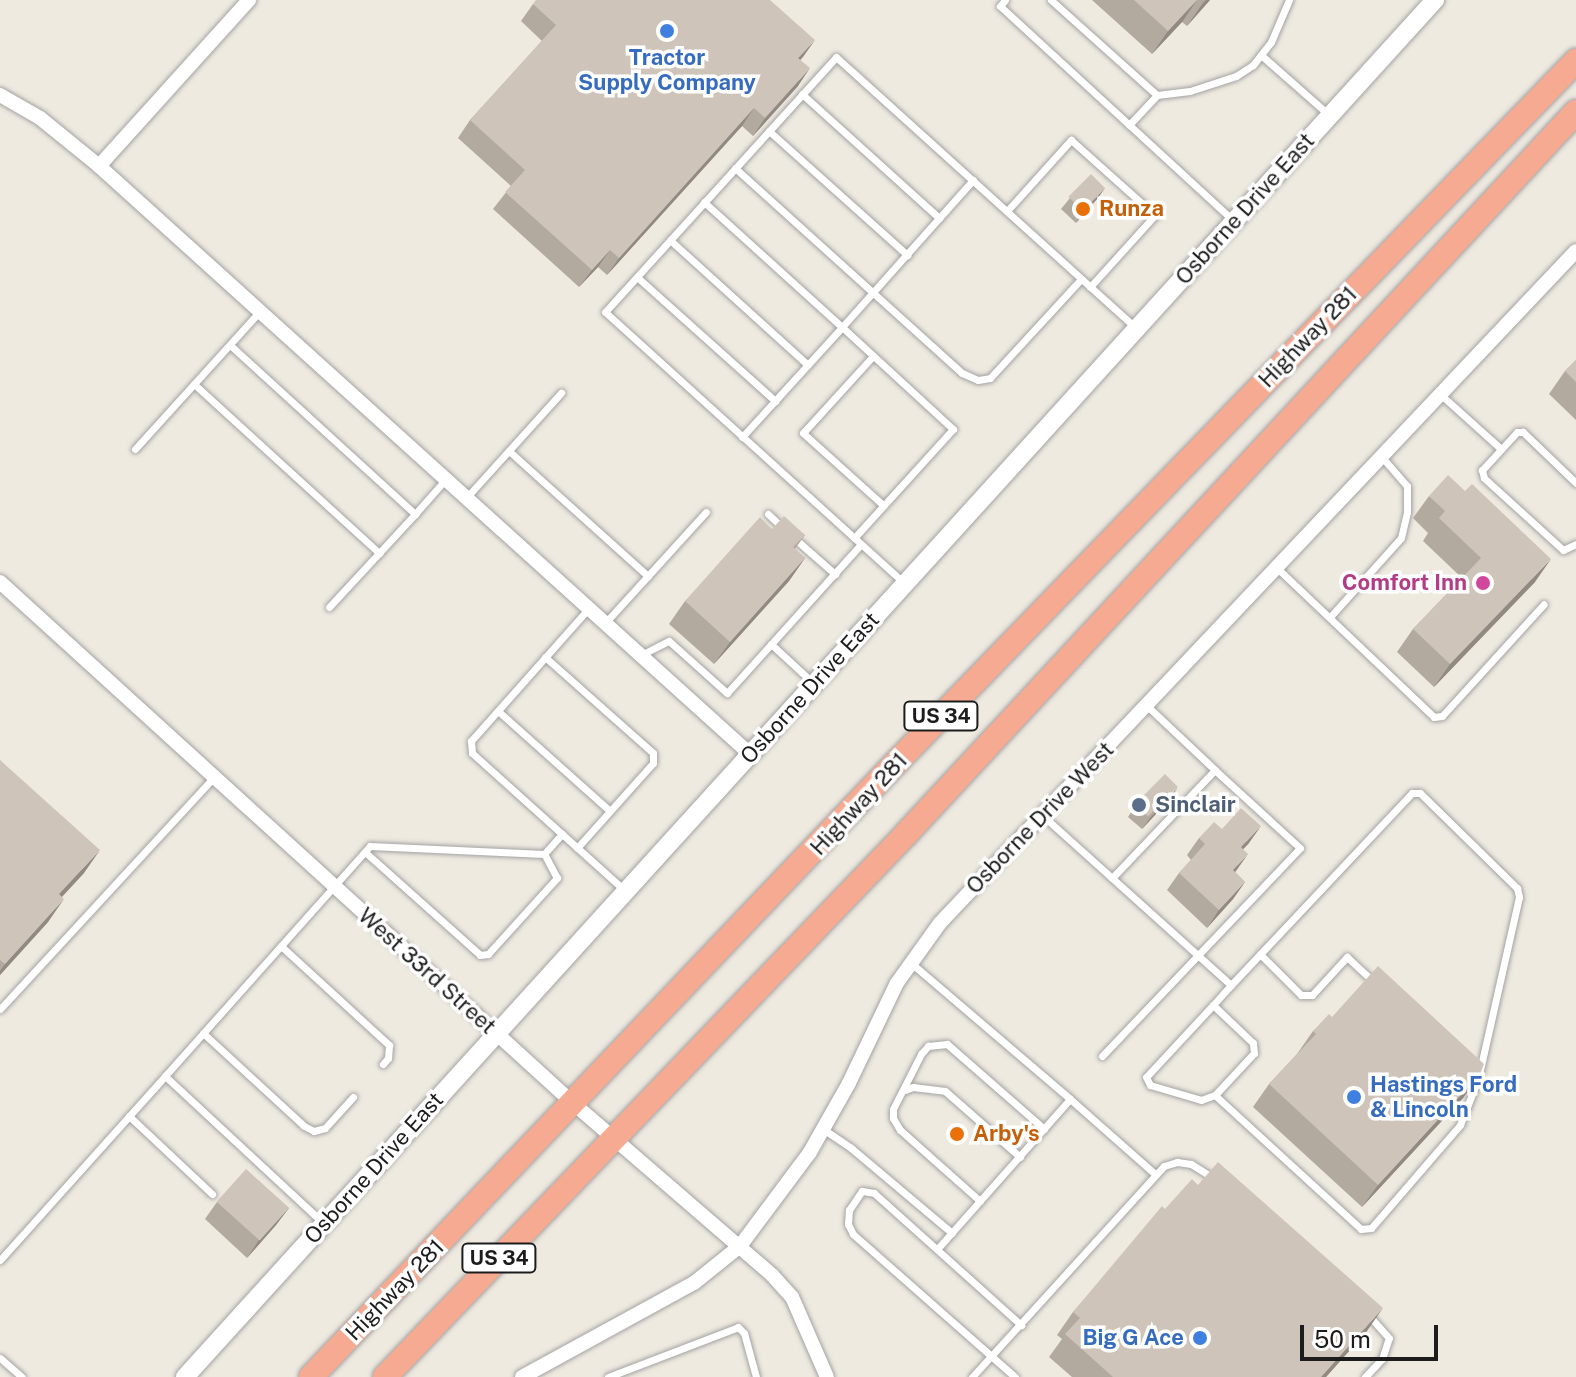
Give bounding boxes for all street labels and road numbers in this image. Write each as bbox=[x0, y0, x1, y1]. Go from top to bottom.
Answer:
street label: Osborne Drive East bbox=[1170, 128, 1320, 290]
street label: Highway 281 bbox=[1253, 281, 1363, 393]
street label: Osborne Drive East bbox=[735, 607, 885, 769]
road number: US 34 bbox=[903, 700, 979, 732]
street label: Osborne Drive West bbox=[960, 736, 1120, 900]
street label: Highway 281 bbox=[805, 747, 913, 861]
street label: West 33rd Street bbox=[353, 902, 501, 1040]
street label: Osborne Drive East bbox=[299, 1087, 449, 1249]
street label: Highway 281 bbox=[340, 1234, 450, 1346]
road number: US 34 bbox=[461, 1242, 537, 1274]

